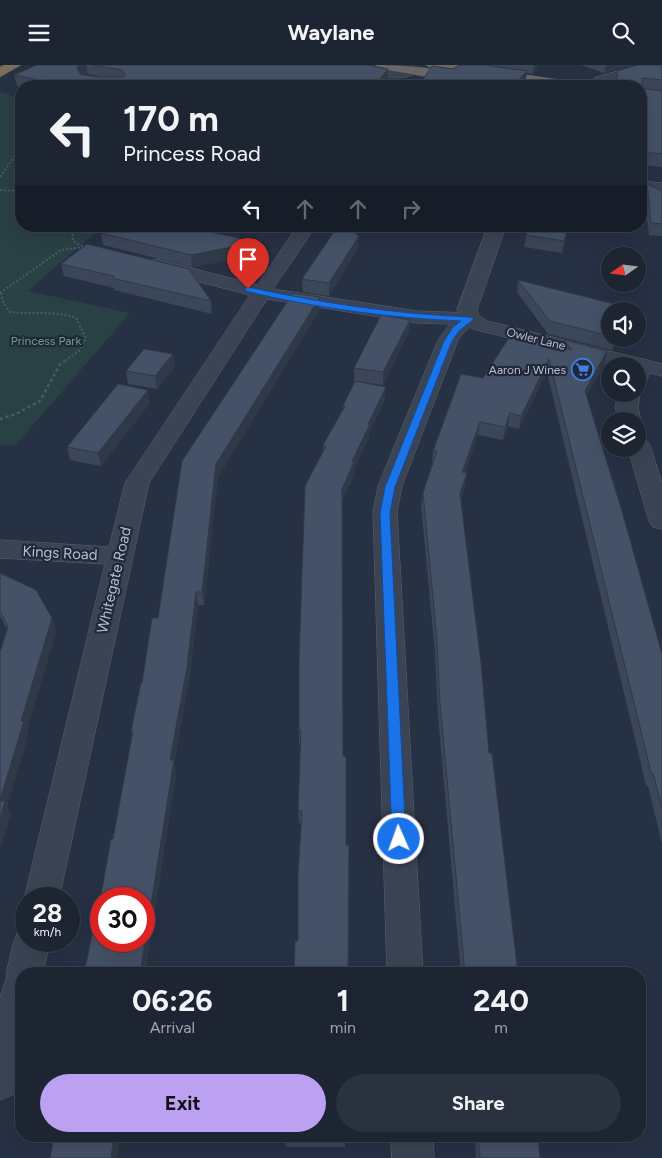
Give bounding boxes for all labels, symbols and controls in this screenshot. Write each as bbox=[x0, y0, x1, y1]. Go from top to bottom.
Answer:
icon: menu bbox=[25, 19, 53, 47]
text: Waylane bbox=[288, 19, 374, 46]
icon: search bbox=[609, 19, 637, 47]
text: 170 m bbox=[123, 98, 219, 140]
icon: left bbox=[40, 100, 105, 165]
text: Princess Road bbox=[123, 140, 261, 167]
icon: left bbox=[238, 195, 266, 223]
icon: ahead bbox=[291, 195, 319, 223]
icon: ahead bbox=[344, 195, 372, 223]
icon: right bbox=[397, 195, 425, 223]
pin bbox=[227, 238, 269, 289]
icon: arrive bbox=[234, 245, 262, 273]
north arrow bbox=[601, 247, 646, 293]
map controls bbox=[601, 247, 646, 457]
button: sound bbox=[601, 302, 646, 347]
street label: Owler Lane bbox=[505, 325, 567, 353]
park label: Princess Park bbox=[11, 334, 81, 348]
button: search bbox=[601, 357, 646, 402]
supermarket icon: Aaron J Wines bbox=[570, 358, 594, 382]
place label: Aaron J Wines bbox=[489, 363, 566, 377]
button: layers bbox=[601, 412, 646, 457]
street label: Whitegate Road bbox=[93, 525, 135, 635]
street label: Kings Road bbox=[22, 542, 98, 564]
position arrow bbox=[372, 812, 424, 864]
speed limit sign: 30 bbox=[90, 887, 155, 952]
text: 28 bbox=[33, 898, 62, 928]
text: km/h bbox=[34, 925, 61, 939]
text: 06:26 bbox=[132, 982, 213, 1019]
text: 1 bbox=[337, 982, 349, 1019]
text: 240 bbox=[473, 982, 529, 1019]
text: Arrival bbox=[150, 1018, 195, 1037]
text: min bbox=[330, 1018, 356, 1037]
text: m bbox=[494, 1018, 508, 1037]
button: Exit bbox=[40, 1074, 326, 1132]
button: Share bbox=[336, 1074, 621, 1132]

